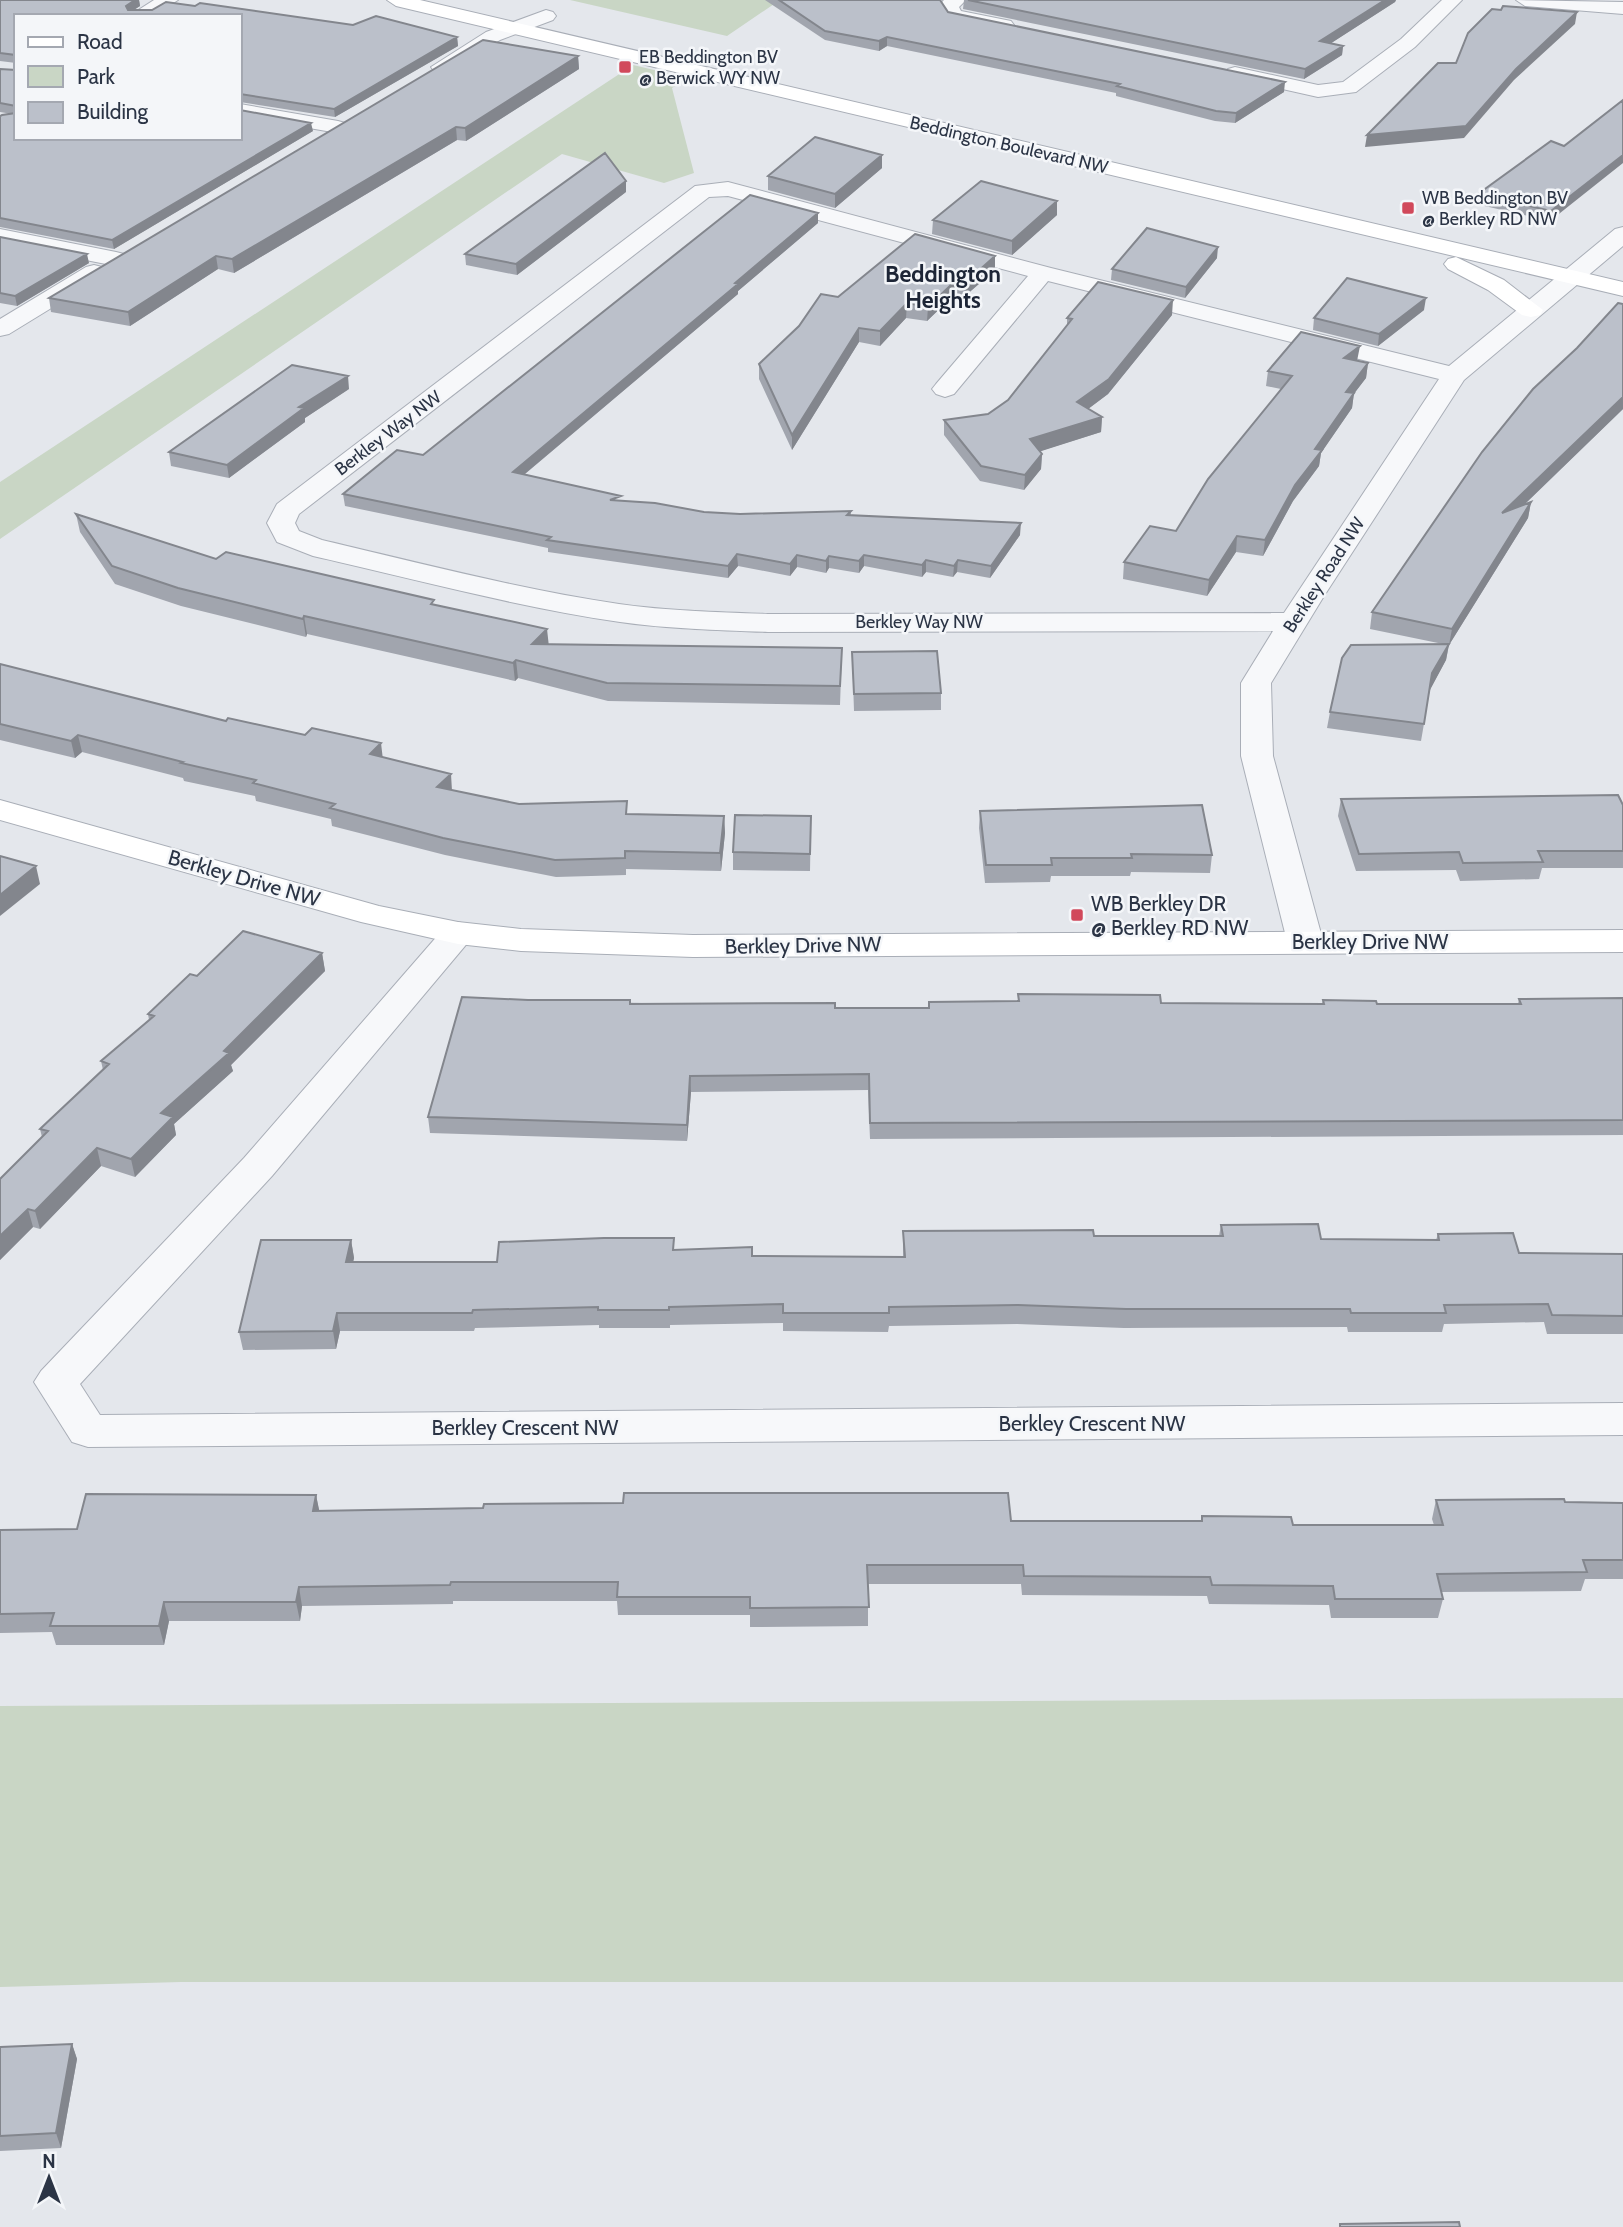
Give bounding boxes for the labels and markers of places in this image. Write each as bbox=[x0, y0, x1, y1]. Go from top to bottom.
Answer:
place label: EB Beddington BV @ Berwick WY NW bbox=[639, 46, 780, 89]
marker: EB Beddington BV @ Berwick WY NW bbox=[617, 59, 633, 75]
place label: WB Beddington BV @ Berkley RD NW bbox=[1422, 187, 1568, 230]
marker: WB Beddington BV @ Berkley RD NW bbox=[1400, 200, 1416, 216]
place label: WB Berkley DR @ Berkley RD NW bbox=[1091, 891, 1249, 940]
marker: WB Berkley DR @ Berkley RD NW bbox=[1069, 907, 1085, 923]

